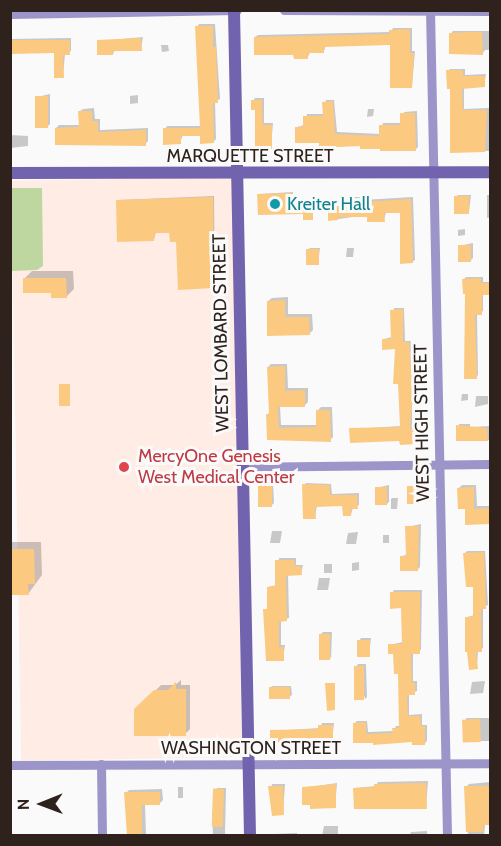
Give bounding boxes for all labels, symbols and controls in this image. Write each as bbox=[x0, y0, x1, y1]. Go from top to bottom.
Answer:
street label: MARQUETTE STREET bbox=[166, 145, 334, 167]
place label: Kreiter Hall bbox=[287, 193, 370, 215]
marker: Kreiter Hall bbox=[268, 197, 282, 211]
street label: WEST LOMBARD STREET bbox=[208, 234, 234, 432]
street label: WEST HIGH STREET bbox=[410, 344, 434, 502]
place label: MercyOne Genesis West Medical Center bbox=[138, 446, 295, 488]
marker: MercyOne Genesis West Medical Center bbox=[115, 458, 133, 476]
street label: WASHINGTON STREET bbox=[161, 737, 341, 759]
north arrow bbox=[12, 774, 72, 834]
text: N bbox=[14, 799, 33, 810]

